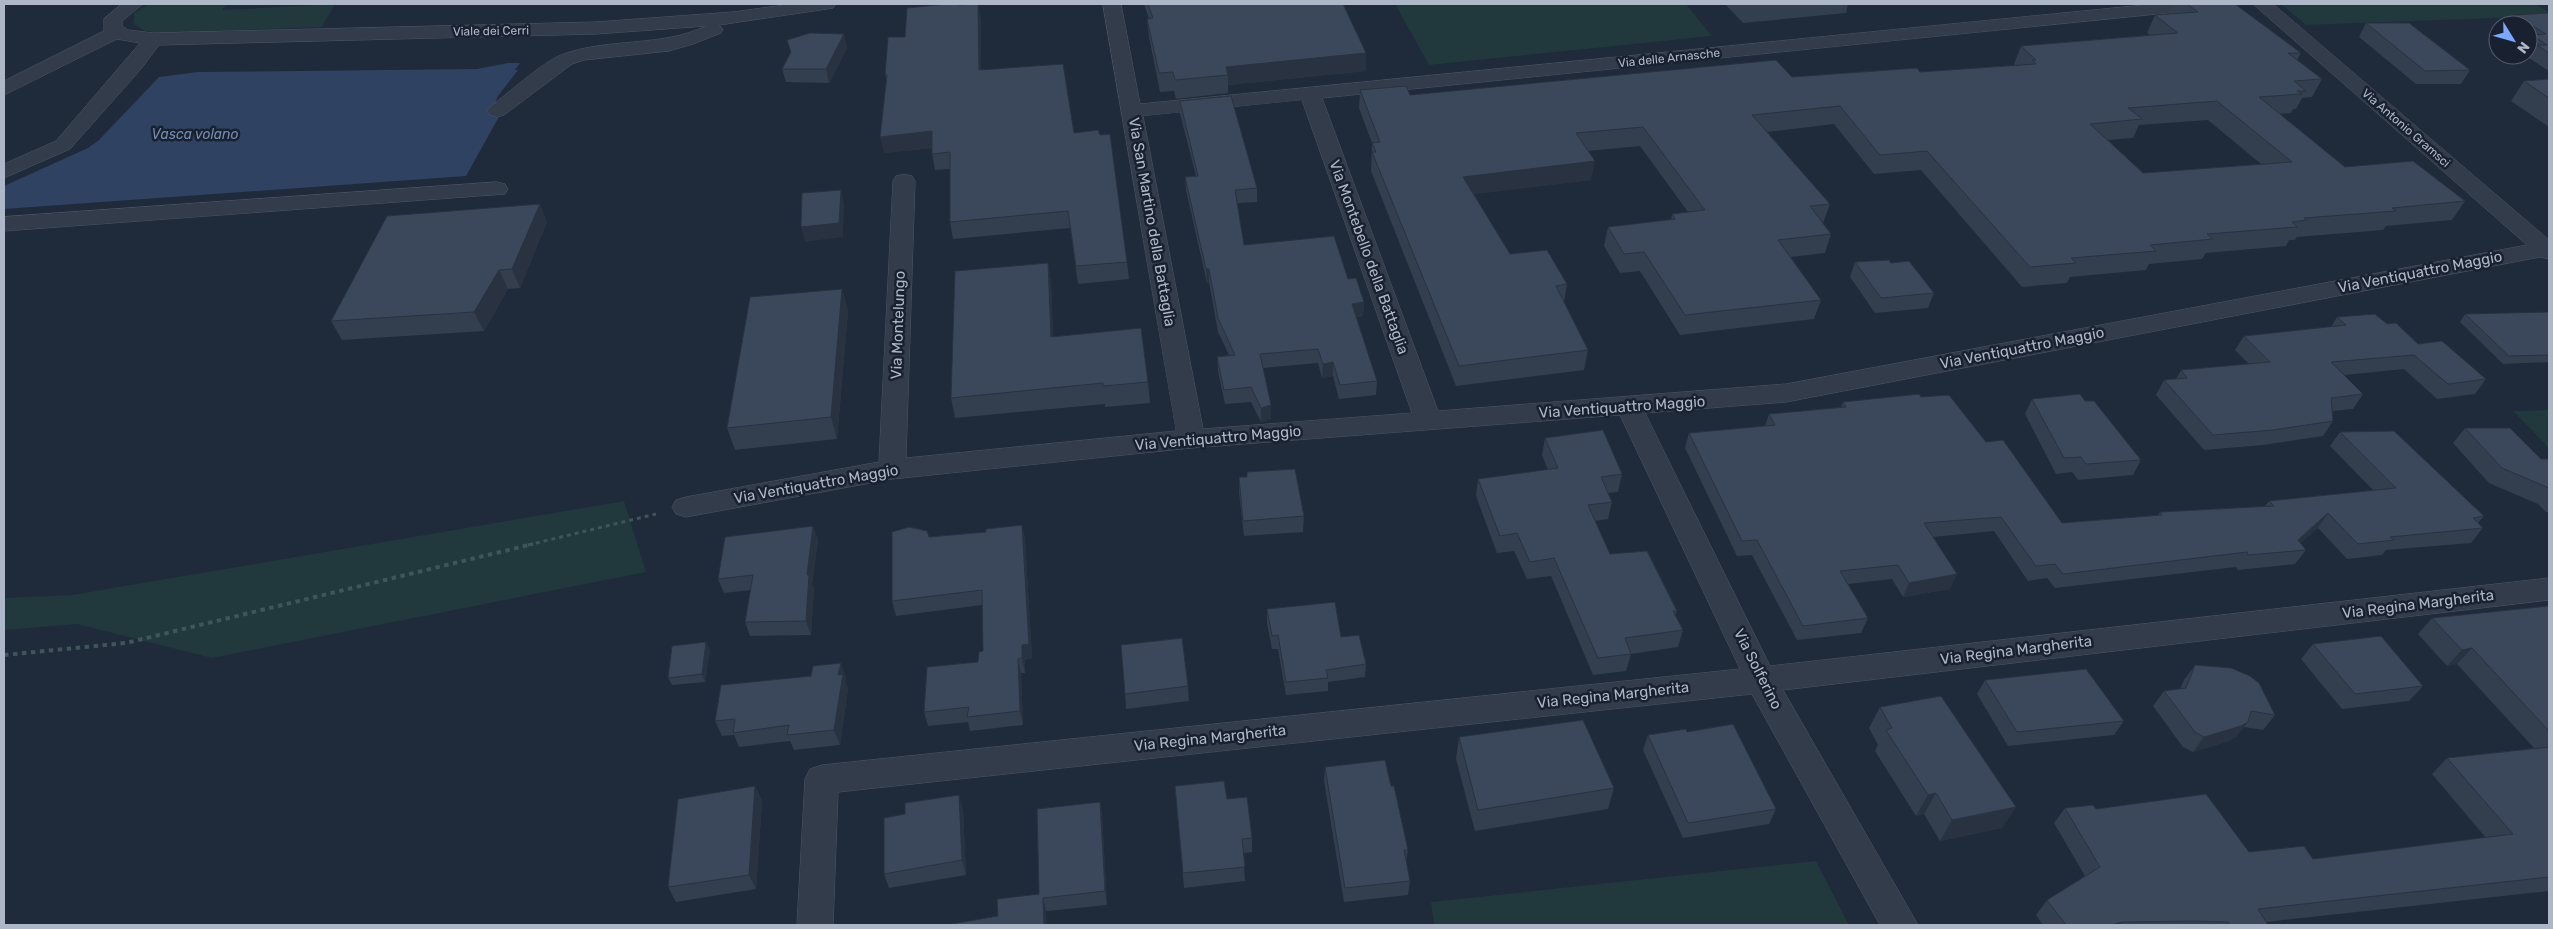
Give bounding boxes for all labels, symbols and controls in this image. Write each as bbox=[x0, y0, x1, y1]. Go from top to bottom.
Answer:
north arrow bbox=[2488, 15, 2538, 65]
street label: Viale dei Cerri bbox=[453, 23, 529, 39]
text: N bbox=[2513, 38, 2533, 57]
street label: Via delle Arnasche bbox=[1617, 46, 1721, 70]
street label: Via Antonio Gramsci bbox=[2359, 86, 2453, 170]
street label: Via San Martino della Battaglia bbox=[1125, 116, 1179, 328]
water label: Vasca volano bbox=[151, 126, 239, 143]
street label: Via Montebello della Battaglia bbox=[1325, 157, 1413, 357]
street label: Via Ventiquattro Maggio bbox=[2336, 247, 2504, 297]
street label: Via Montelungo bbox=[887, 270, 909, 380]
street label: Via Ventiquattro Maggio bbox=[1938, 323, 2106, 373]
street label: Via Ventiquattro Maggio bbox=[1538, 392, 1706, 422]
street label: Via Ventiquattro Maggio bbox=[1134, 422, 1302, 454]
street label: Via Ventiquattro Maggio bbox=[732, 461, 900, 507]
street label: Via Regina Margherita bbox=[2341, 586, 2495, 622]
street label: Via Solferino bbox=[1730, 626, 1786, 712]
street label: Via Regina Margherita bbox=[1939, 632, 2093, 668]
street label: Via Regina Margherita bbox=[1536, 678, 1690, 712]
street label: Via Regina Margherita bbox=[1133, 721, 1287, 755]

